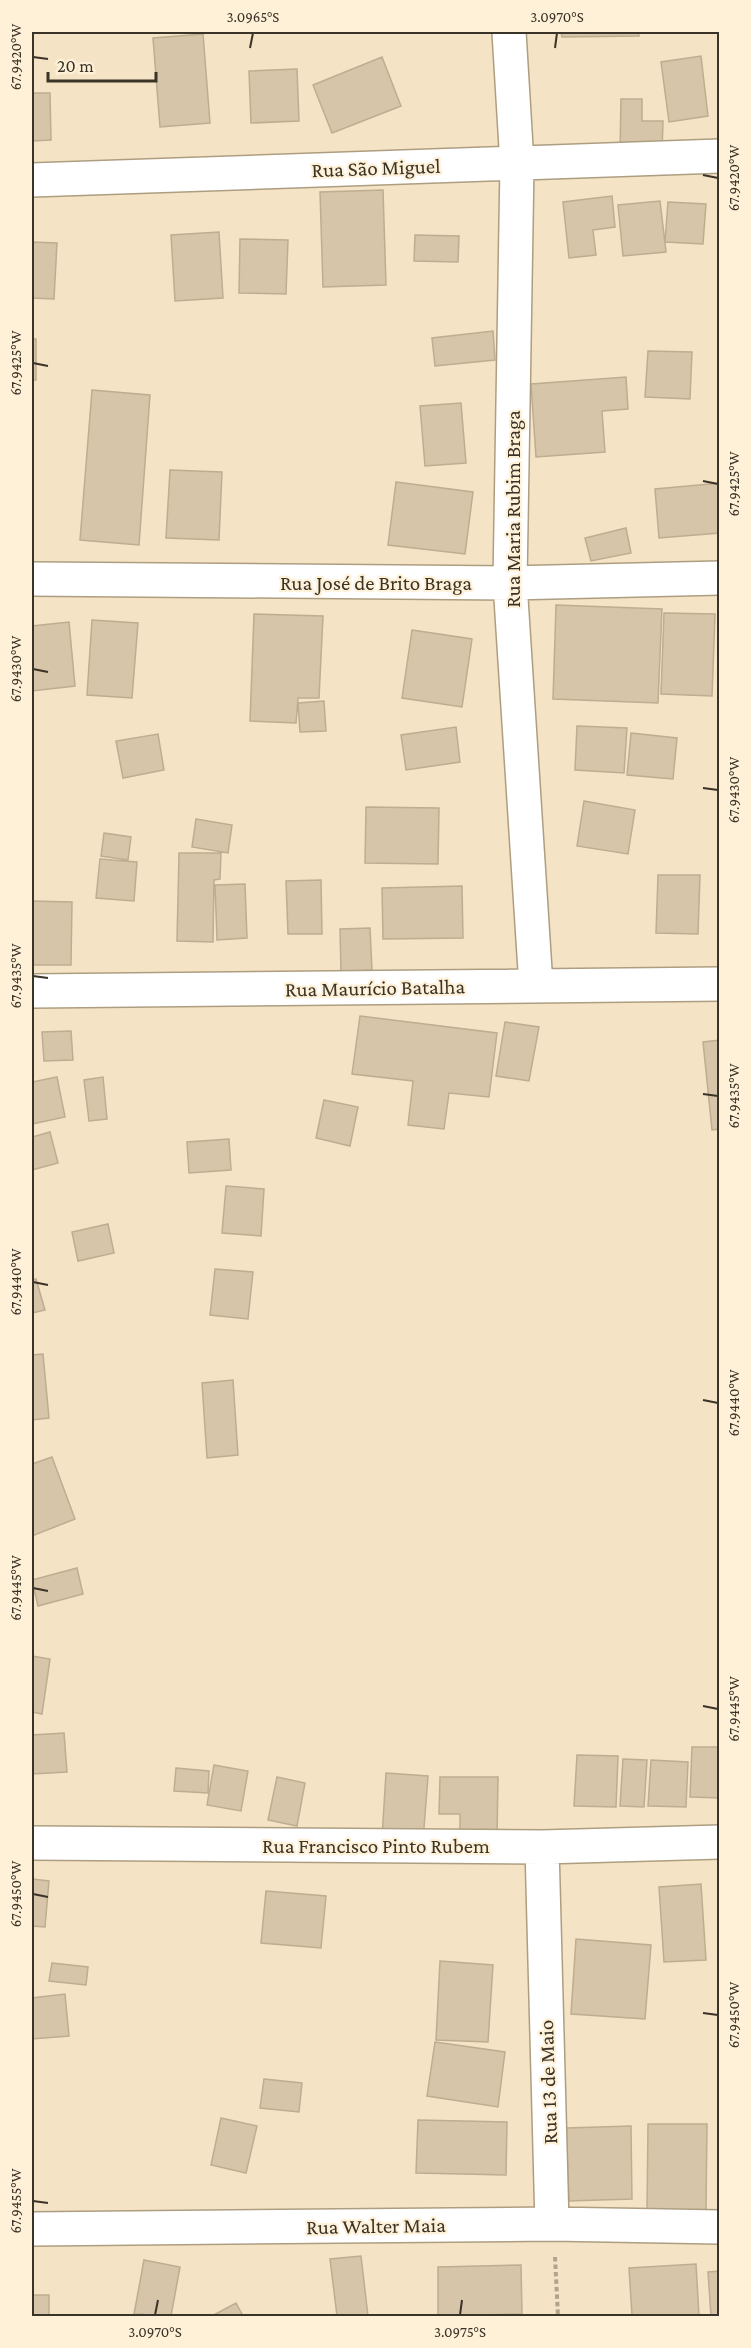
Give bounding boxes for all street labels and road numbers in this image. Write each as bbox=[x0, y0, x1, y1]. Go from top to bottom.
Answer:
street label: Rua São Miguel bbox=[311, 154, 441, 182]
street label: Rua Maria Rubim Braga bbox=[501, 410, 525, 608]
street label: Rua José de Brito Braga bbox=[280, 571, 472, 595]
street label: Rua Maurício Batalha bbox=[285, 974, 466, 1002]
street label: Rua Francisco Pinto Rubem bbox=[262, 1834, 490, 1858]
street label: Rua 13 de Maio bbox=[534, 2019, 562, 2145]
street label: Rua Walter Maia bbox=[306, 2213, 446, 2239]

